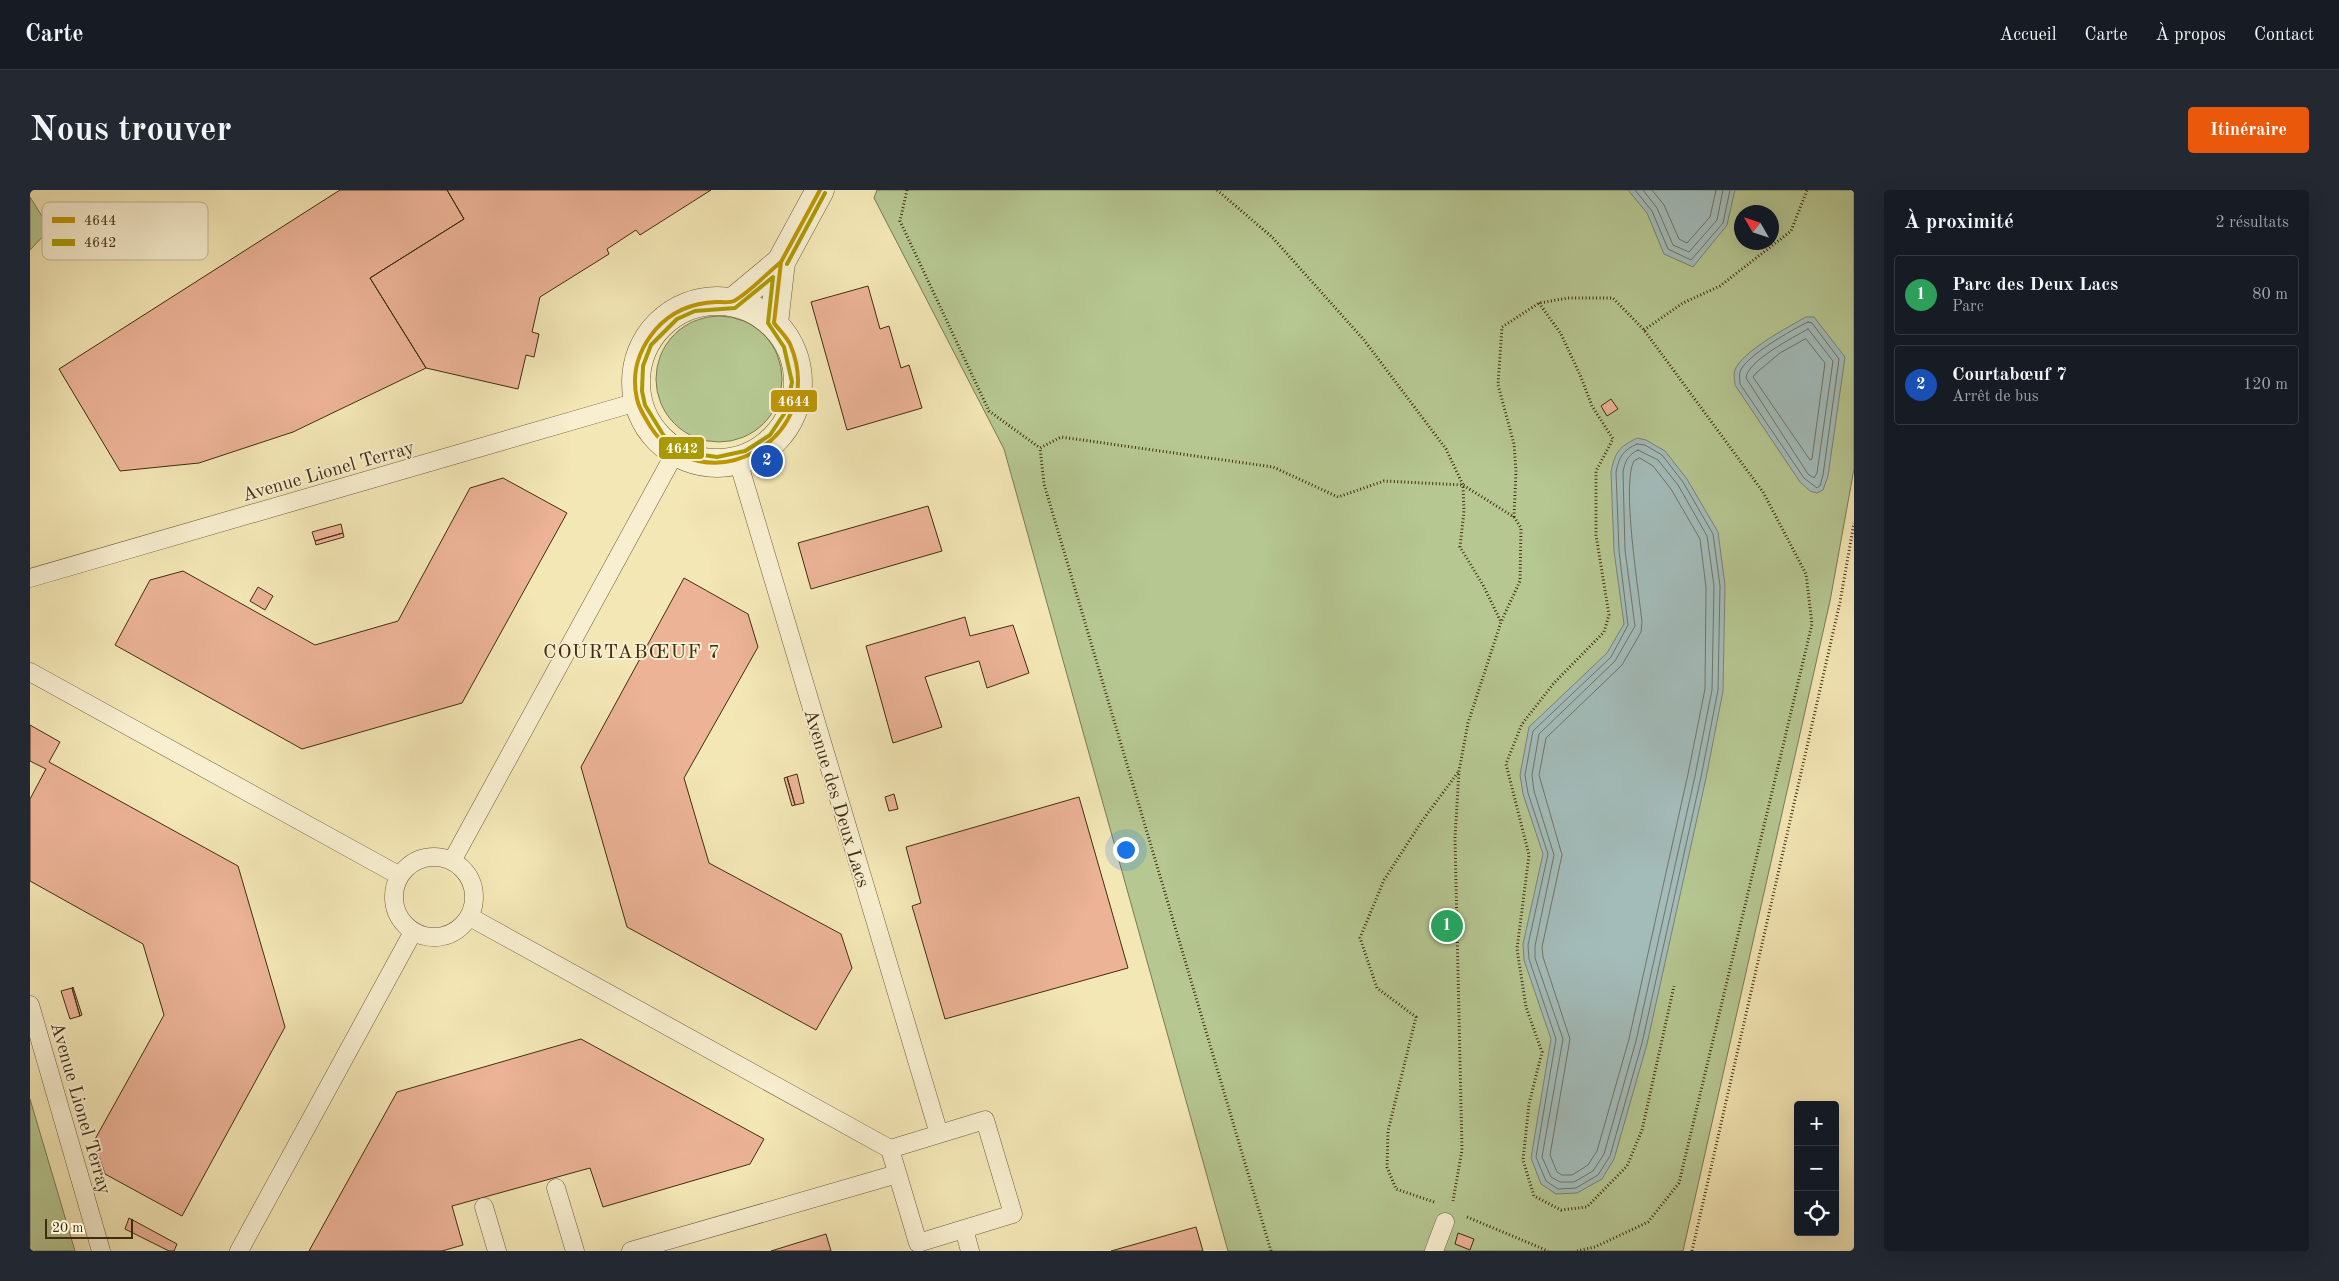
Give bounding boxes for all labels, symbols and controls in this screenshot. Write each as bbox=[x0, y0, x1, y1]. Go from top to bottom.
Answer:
text: Carte bbox=[25, 23, 84, 47]
text: Accueil bbox=[1999, 26, 2057, 44]
text: Carte bbox=[2085, 26, 2127, 44]
text: À propos bbox=[2155, 26, 2226, 44]
text: Contact bbox=[2254, 26, 2314, 44]
button: Itinéraire bbox=[2188, 107, 2309, 153]
text: Nous trouver bbox=[30, 113, 232, 148]
legend bbox=[42, 202, 208, 260]
north arrow bbox=[1734, 205, 1779, 250]
text: À proximité bbox=[1904, 212, 2014, 233]
text: 4644 bbox=[84, 214, 116, 228]
text: 2 résultats bbox=[2215, 215, 2289, 231]
text: 4642 bbox=[84, 236, 116, 250]
text: Parc des Deux Lacs bbox=[1952, 276, 2118, 295]
text: 1 bbox=[1916, 287, 1926, 303]
text: 80 m bbox=[2252, 287, 2288, 303]
text: Parc bbox=[1952, 299, 1984, 315]
text: Courtabœuf 7 bbox=[1952, 366, 2067, 385]
text: 2 bbox=[1916, 377, 1926, 393]
text: 120 m bbox=[2243, 377, 2288, 393]
line badge: 4644 bbox=[770, 389, 818, 413]
text: Arrêt de bus bbox=[1952, 389, 2039, 405]
text: 4644 bbox=[778, 395, 810, 409]
line badge: 4642 bbox=[658, 436, 705, 460]
street label: Avenue Lionel Terray bbox=[240, 439, 417, 506]
text: 4642 bbox=[666, 442, 698, 456]
pin: 2 bbox=[751, 442, 783, 480]
district label: COURTABŒUF 7 bbox=[543, 643, 721, 663]
street label: Avenue des Deux Lacs bbox=[799, 707, 872, 890]
your location bbox=[1113, 837, 1139, 863]
pin: 1 bbox=[1431, 907, 1463, 945]
street label: Avenue Lionel Terray bbox=[46, 1020, 113, 1197]
map controls bbox=[1794, 1101, 1839, 1236]
button: + bbox=[1794, 1101, 1839, 1146]
button: − bbox=[1794, 1146, 1839, 1191]
button: locate bbox=[1794, 1191, 1839, 1236]
scale bar bbox=[45, 1216, 132, 1239]
text: 20 m bbox=[52, 1221, 83, 1235]

